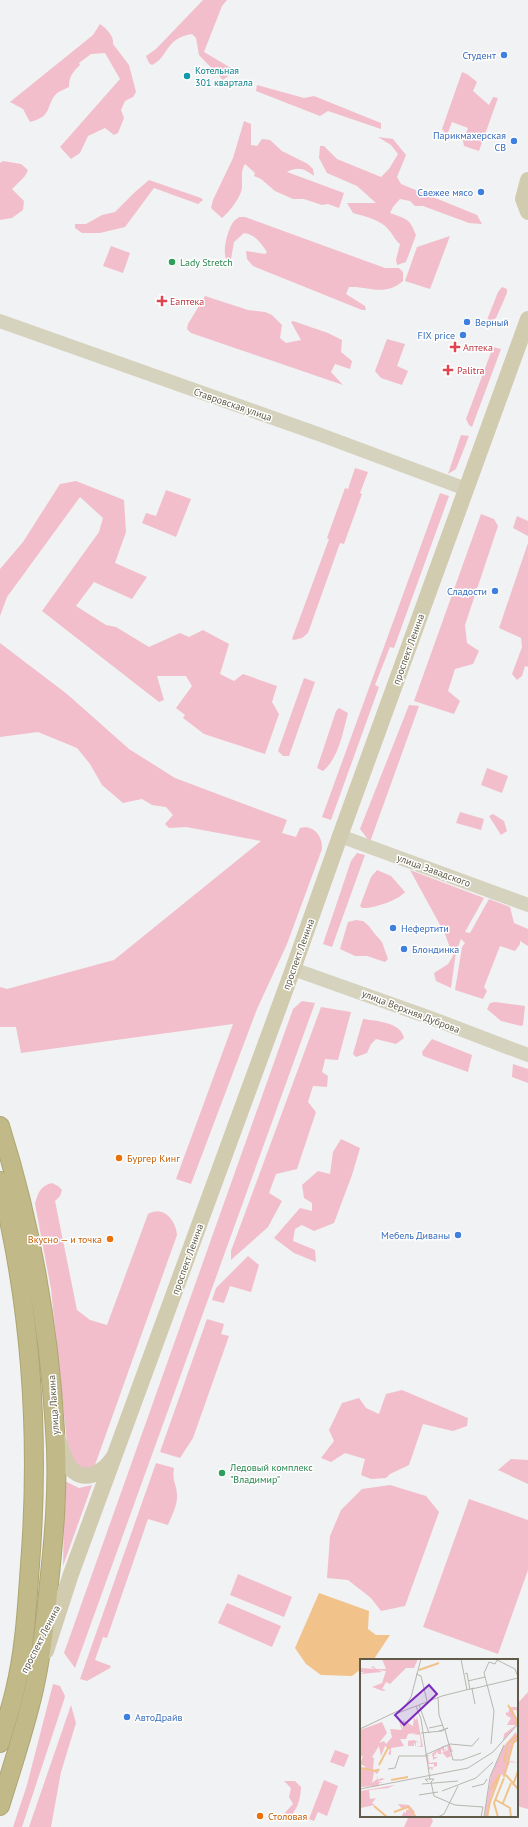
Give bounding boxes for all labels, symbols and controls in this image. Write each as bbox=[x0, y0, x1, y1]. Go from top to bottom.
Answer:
place label: Студент bbox=[463, 49, 496, 62]
marker: Студент bbox=[499, 50, 509, 60]
place label: Котельная 301 квартала bbox=[195, 64, 253, 89]
marker: Котельная 301 квартала bbox=[182, 71, 192, 81]
place label: Парикмахерская СВ bbox=[433, 129, 506, 154]
marker: Парикмахерская СВ bbox=[509, 136, 519, 146]
place label: Свежее мясо bbox=[417, 186, 473, 199]
marker: Свежее мясо bbox=[476, 187, 486, 197]
place label: Lady Stretch bbox=[180, 256, 233, 269]
marker: Lady Stretch bbox=[167, 257, 177, 267]
place label: Еаптека bbox=[170, 295, 204, 308]
marker: Еаптека bbox=[157, 296, 167, 306]
place label: Верный bbox=[475, 316, 509, 329]
marker: Верный bbox=[462, 317, 472, 327]
place label: FIX price bbox=[418, 329, 455, 342]
marker: FIX price bbox=[458, 330, 468, 340]
place label: Аптека bbox=[463, 341, 493, 354]
marker: Аптека bbox=[450, 342, 460, 352]
marker: Palitra bbox=[442, 364, 454, 376]
place label: Palitra bbox=[457, 364, 485, 377]
street label: Ставровская улица bbox=[192, 385, 274, 424]
place label: Сладости bbox=[447, 585, 487, 598]
marker: Сладости bbox=[490, 586, 500, 596]
street label: проспект Ленина bbox=[390, 612, 427, 686]
street label: улица Завадского bbox=[395, 851, 472, 890]
street label: проспект Ленина bbox=[280, 917, 317, 991]
place label: Нефертити bbox=[401, 922, 449, 935]
marker: Нефертити bbox=[388, 923, 398, 933]
place label: Блондинка bbox=[412, 943, 459, 956]
marker: Блондинка bbox=[399, 944, 409, 954]
street label: улица Верхняя Дуброва bbox=[360, 987, 462, 1036]
place label: Бургер Кинг bbox=[127, 1152, 180, 1165]
marker: Бургер Кинг bbox=[114, 1153, 124, 1163]
street label: проспект Ленина bbox=[169, 1222, 206, 1296]
place label: Мебель Диваны bbox=[381, 1229, 450, 1242]
marker: Мебель Диваны bbox=[453, 1230, 463, 1240]
place label: Вкусно — и точка bbox=[28, 1233, 102, 1246]
marker: Вкусно — и точка bbox=[105, 1234, 115, 1244]
street label: улица Лакина bbox=[45, 1375, 62, 1435]
place label: Ледовый комплекс "Владимир" bbox=[229, 1461, 313, 1486]
marker: Ледовый комплекс "Владимир" bbox=[217, 1468, 227, 1478]
street label: проспект Ленина bbox=[18, 1603, 63, 1675]
inset map bbox=[360, 1659, 518, 1817]
place label: АвтоДрайв bbox=[135, 1711, 183, 1724]
marker: АвтоДрайв bbox=[122, 1712, 132, 1722]
place label: Столовая bbox=[268, 1810, 308, 1823]
marker: Столовая bbox=[255, 1811, 265, 1821]

